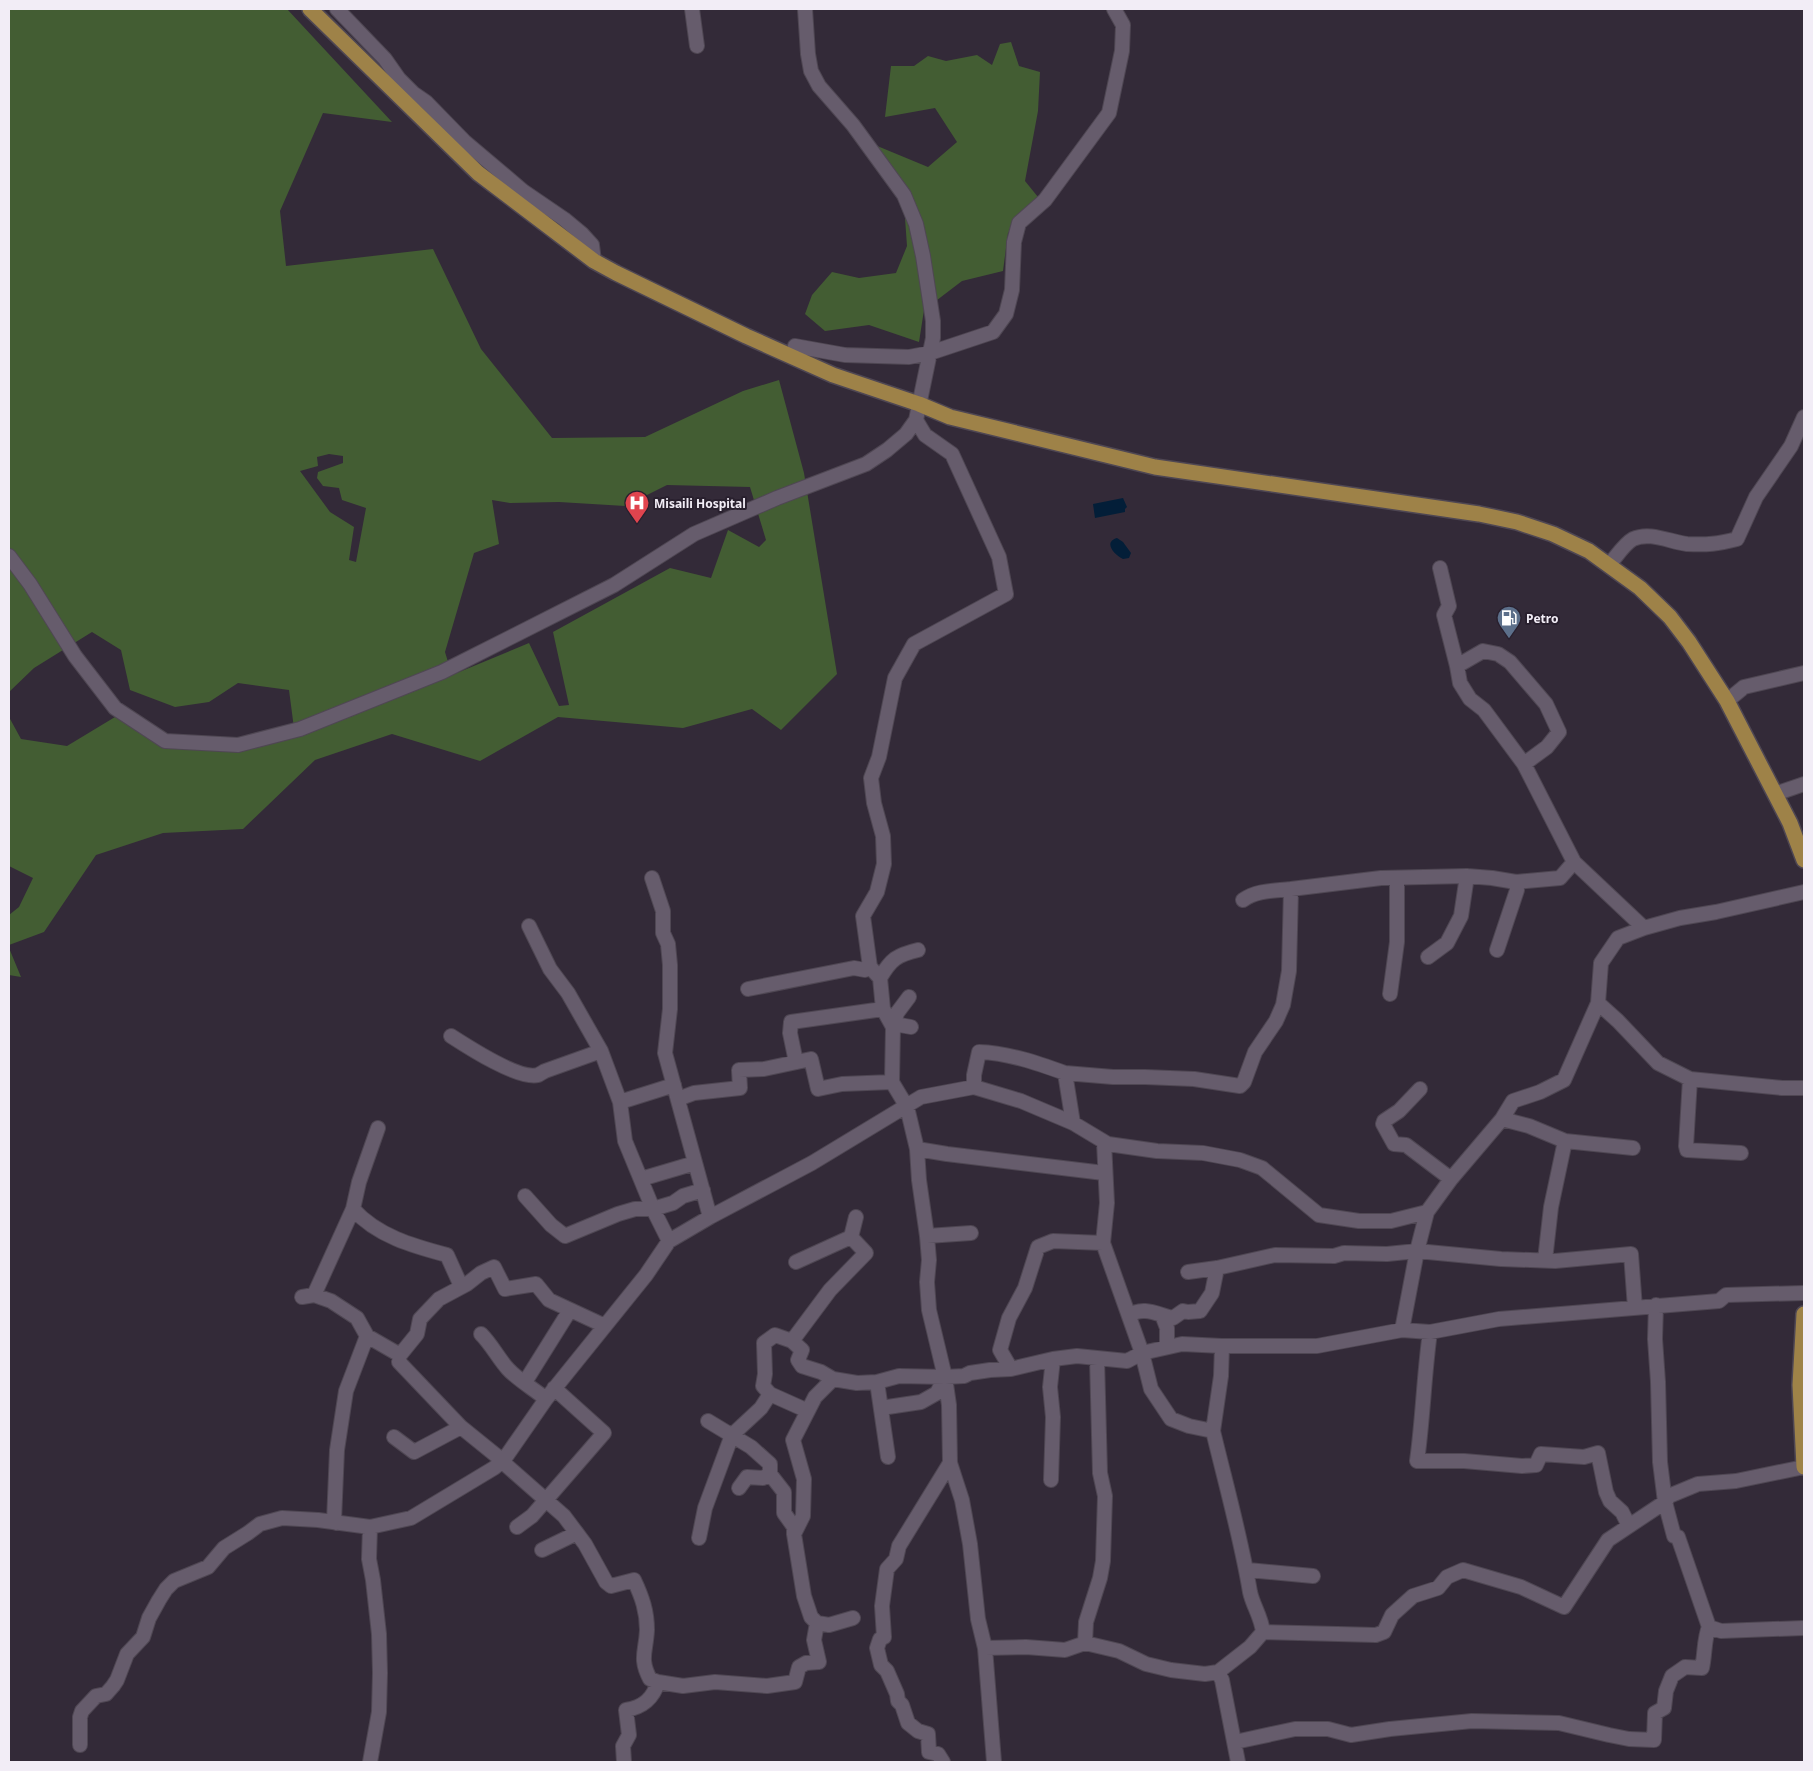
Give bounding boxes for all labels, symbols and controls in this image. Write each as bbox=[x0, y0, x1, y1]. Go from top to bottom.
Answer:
hospital icon: Misaili Hospital bbox=[624, 490, 650, 524]
place label: Misaili Hospital bbox=[654, 495, 746, 512]
fuel station icon: Petro bbox=[1496, 605, 1522, 639]
place label: Petro bbox=[1526, 610, 1558, 627]

